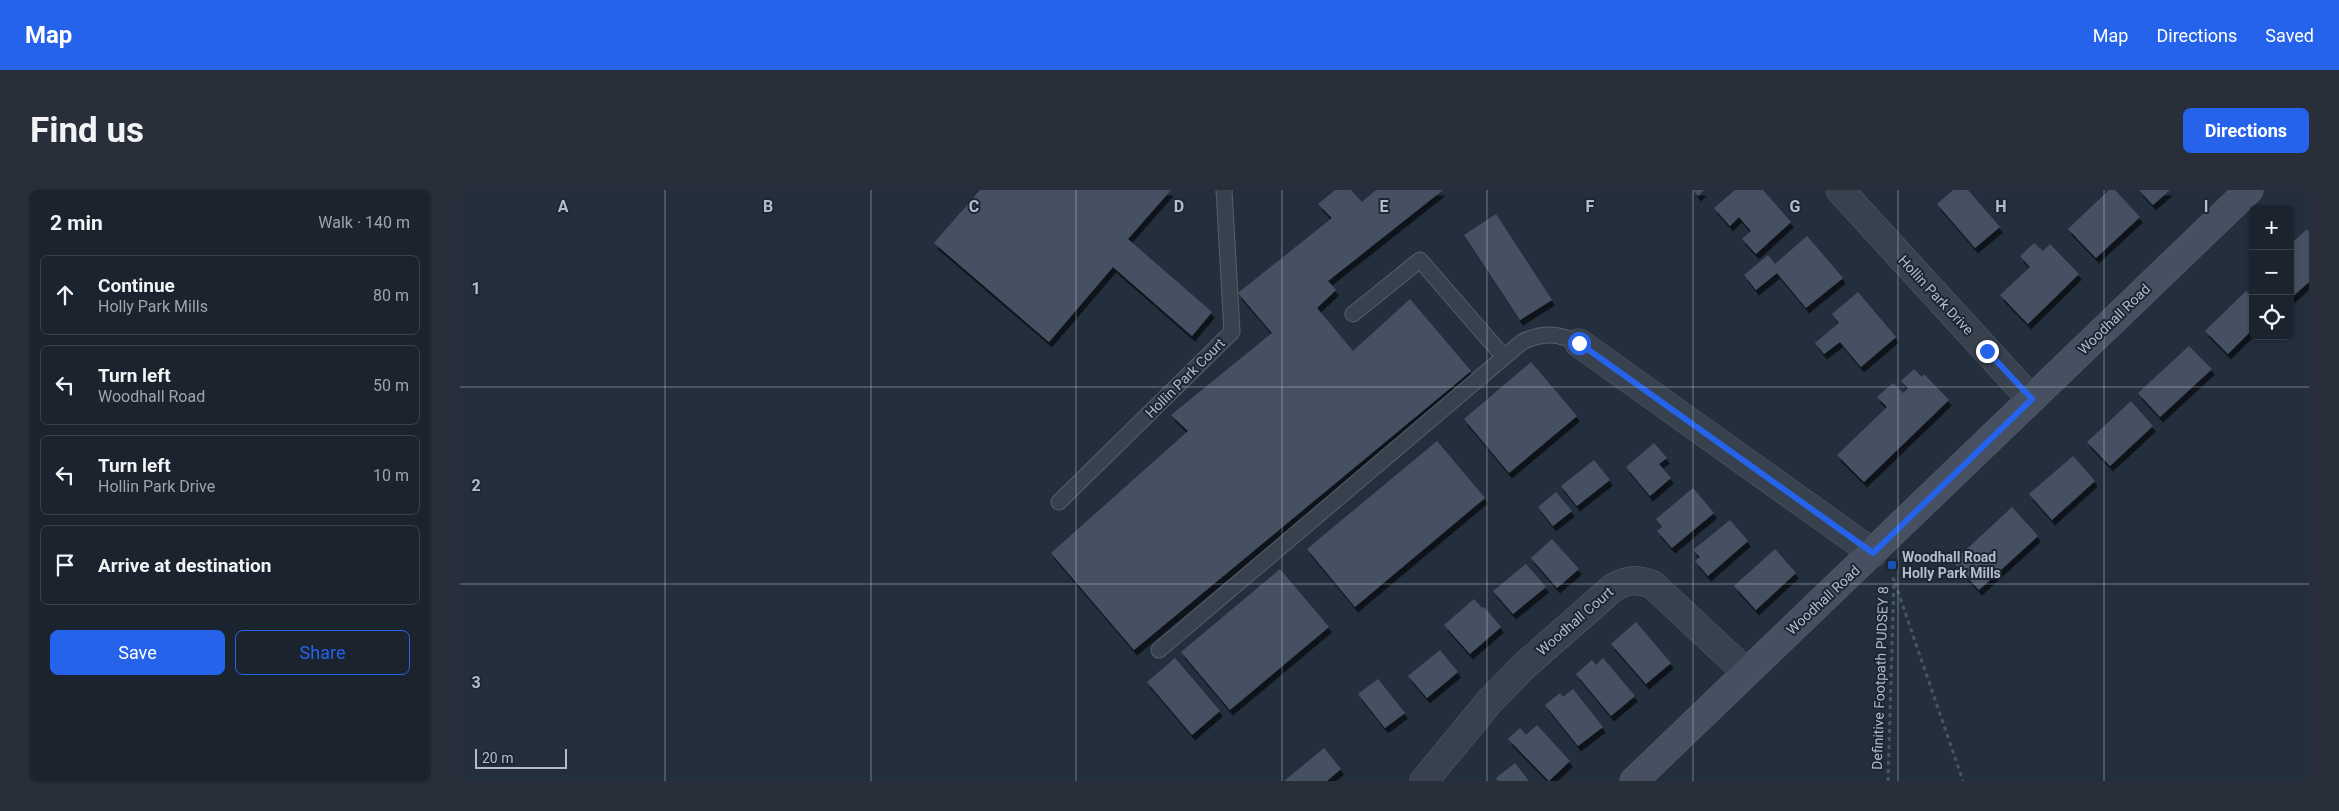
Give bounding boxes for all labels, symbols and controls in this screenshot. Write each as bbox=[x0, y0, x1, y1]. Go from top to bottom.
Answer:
text: Map bbox=[25, 21, 72, 49]
text: Map bbox=[2093, 25, 2128, 46]
text: Directions bbox=[2156, 25, 2237, 46]
text: Saved bbox=[2265, 25, 2314, 46]
button: Directions bbox=[2183, 108, 2309, 153]
text: Find us bbox=[30, 110, 144, 151]
text: A bbox=[558, 197, 569, 216]
text: B bbox=[763, 197, 773, 216]
text: C bbox=[969, 197, 979, 216]
text: D bbox=[1174, 197, 1184, 216]
text: E bbox=[1380, 197, 1389, 216]
text: F bbox=[1586, 197, 1595, 216]
text: G bbox=[1790, 197, 1801, 216]
text: H bbox=[1995, 197, 2007, 216]
text: I bbox=[2204, 197, 2208, 216]
map controls bbox=[2249, 205, 2294, 340]
button: + bbox=[2249, 205, 2294, 250]
text: 2 min bbox=[50, 211, 103, 235]
text: Walk · 140 m bbox=[318, 213, 410, 232]
button: − bbox=[2249, 250, 2294, 295]
street label: Hollin Park Drive bbox=[1895, 252, 1977, 338]
text: Continue bbox=[98, 274, 175, 297]
text: 1 bbox=[471, 279, 481, 298]
icon: ahead bbox=[51, 281, 79, 309]
street label: Woodhall Road bbox=[2075, 281, 2153, 357]
text: 80 m bbox=[373, 286, 409, 305]
button: locate bbox=[2249, 295, 2294, 340]
text: Holly Park Mills bbox=[98, 297, 208, 316]
route start bbox=[1568, 332, 1591, 355]
street label: Hollin Park Court bbox=[1142, 335, 1228, 421]
route end bbox=[1976, 340, 1999, 363]
text: Turn left bbox=[98, 364, 171, 387]
icon: left bbox=[51, 371, 79, 399]
text: 50 m bbox=[373, 376, 409, 395]
text: Woodhall Road bbox=[98, 387, 205, 406]
text: Turn left bbox=[98, 454, 171, 477]
icon: left bbox=[51, 461, 79, 489]
text: 10 m bbox=[373, 466, 409, 485]
text: 2 bbox=[471, 476, 481, 495]
text: Hollin Park Drive bbox=[98, 477, 215, 496]
place label: Woodhall Road Holly Park Mills bbox=[1902, 549, 2001, 581]
icon: arrive bbox=[51, 551, 79, 579]
text: Arrive at destination bbox=[98, 554, 271, 577]
marker: Woodhall Road Holly Park Mills bbox=[1886, 559, 1898, 571]
street label: Woodhall Road bbox=[1783, 562, 1863, 638]
street label: Woodhall Court bbox=[1533, 583, 1617, 659]
street label: Definitive Footpath PUDSEY 8 bbox=[1869, 586, 1891, 770]
button: Save bbox=[50, 630, 225, 675]
button: Share bbox=[235, 630, 410, 675]
text: 3 bbox=[471, 673, 481, 692]
scale bar bbox=[475, 746, 568, 769]
text: 20 m bbox=[482, 750, 514, 766]

